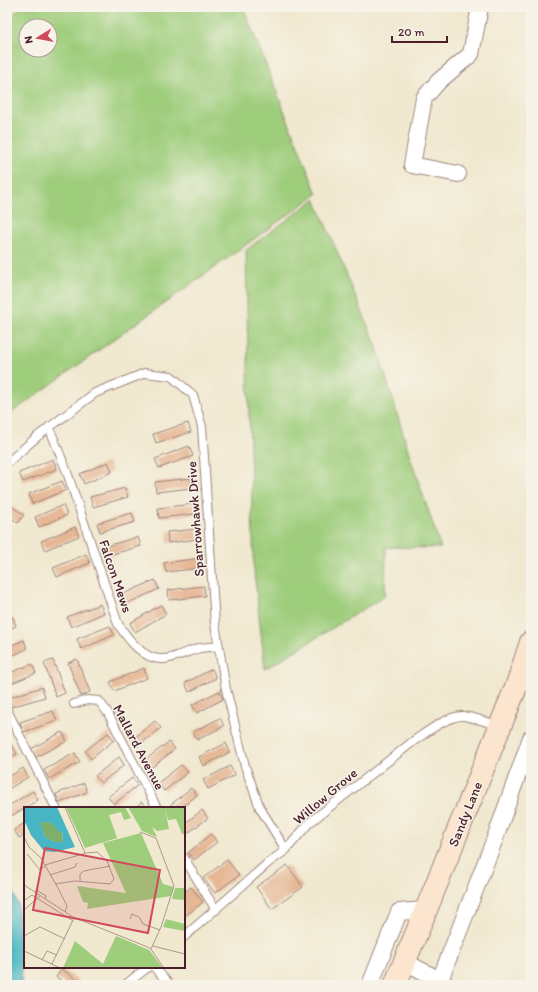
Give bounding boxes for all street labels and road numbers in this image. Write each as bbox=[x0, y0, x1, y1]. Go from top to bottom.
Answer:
street label: Sparrowhawk Drive bbox=[183, 460, 208, 577]
street label: Falcon Mews bbox=[95, 537, 136, 615]
street label: Mallard Avenue bbox=[109, 702, 168, 793]
street label: Willow Grove bbox=[290, 764, 361, 828]
street label: Sandy Lane bbox=[445, 779, 486, 849]

